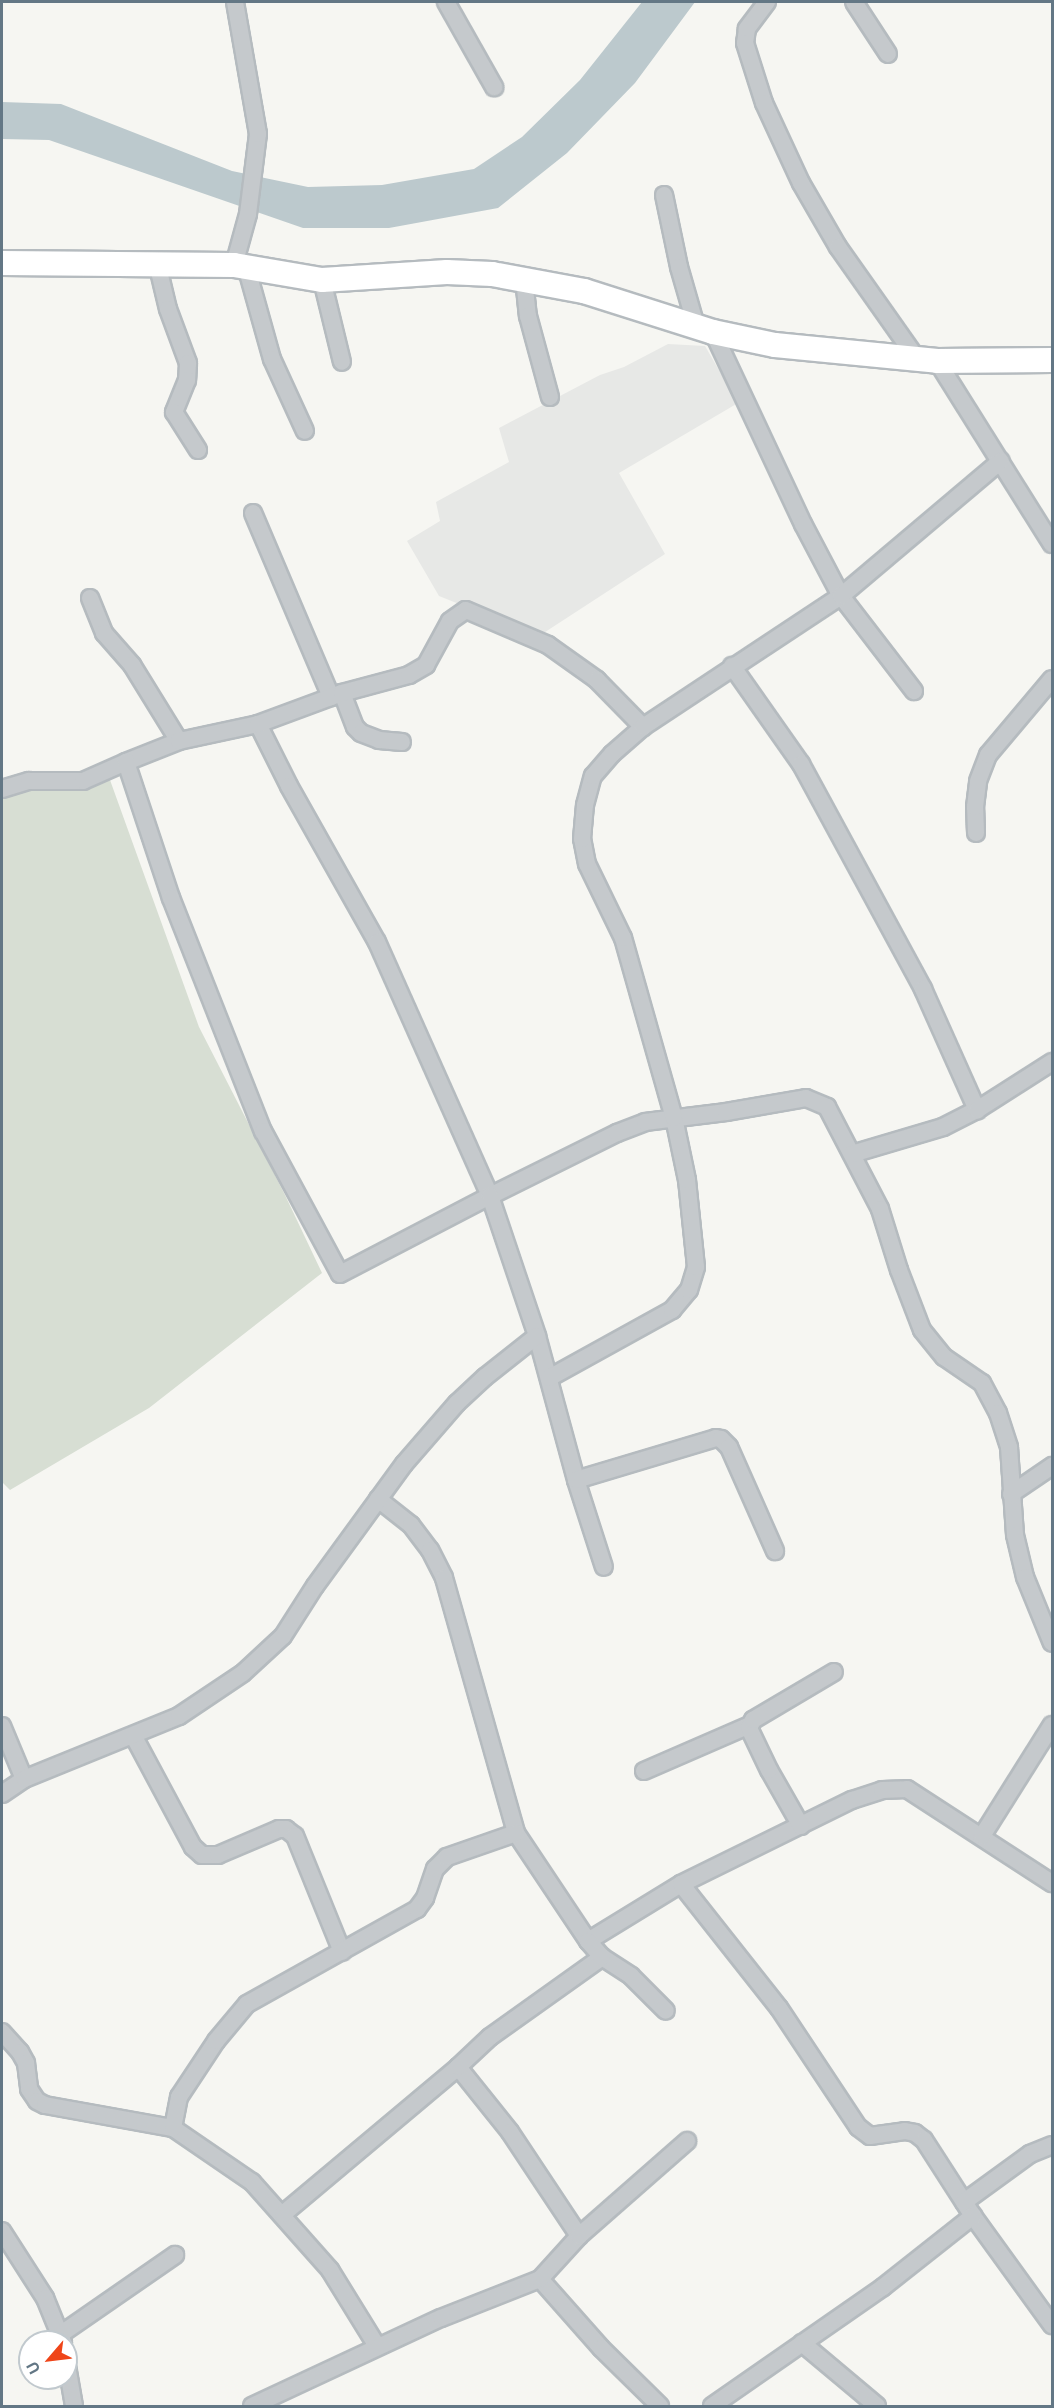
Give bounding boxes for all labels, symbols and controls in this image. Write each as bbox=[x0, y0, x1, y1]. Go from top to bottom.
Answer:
north arrow bbox=[18, 2330, 78, 2390]
text: U bbox=[22, 2358, 45, 2378]

